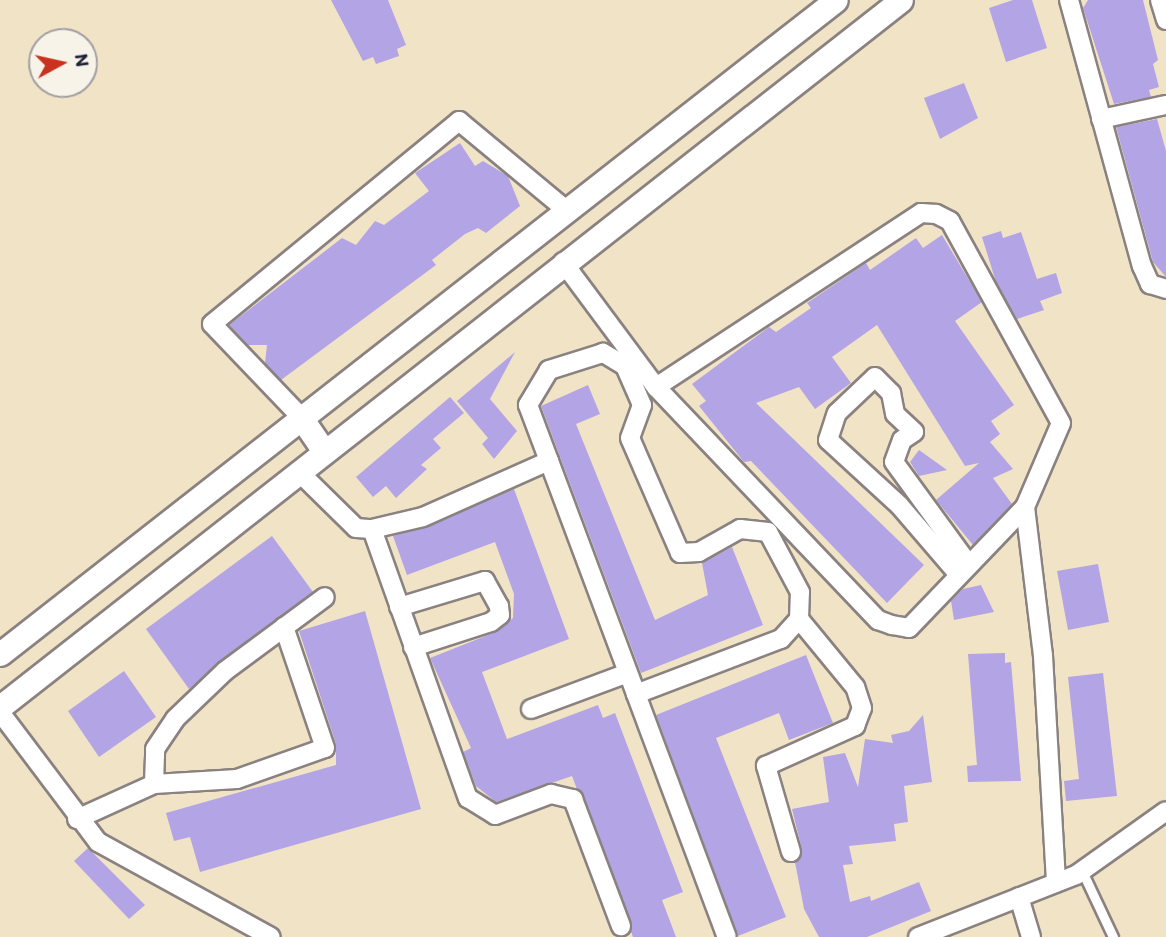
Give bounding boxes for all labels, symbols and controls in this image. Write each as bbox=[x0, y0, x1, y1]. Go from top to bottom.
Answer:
north arrow bbox=[28, 28, 98, 98]
text: N bbox=[70, 52, 95, 68]

